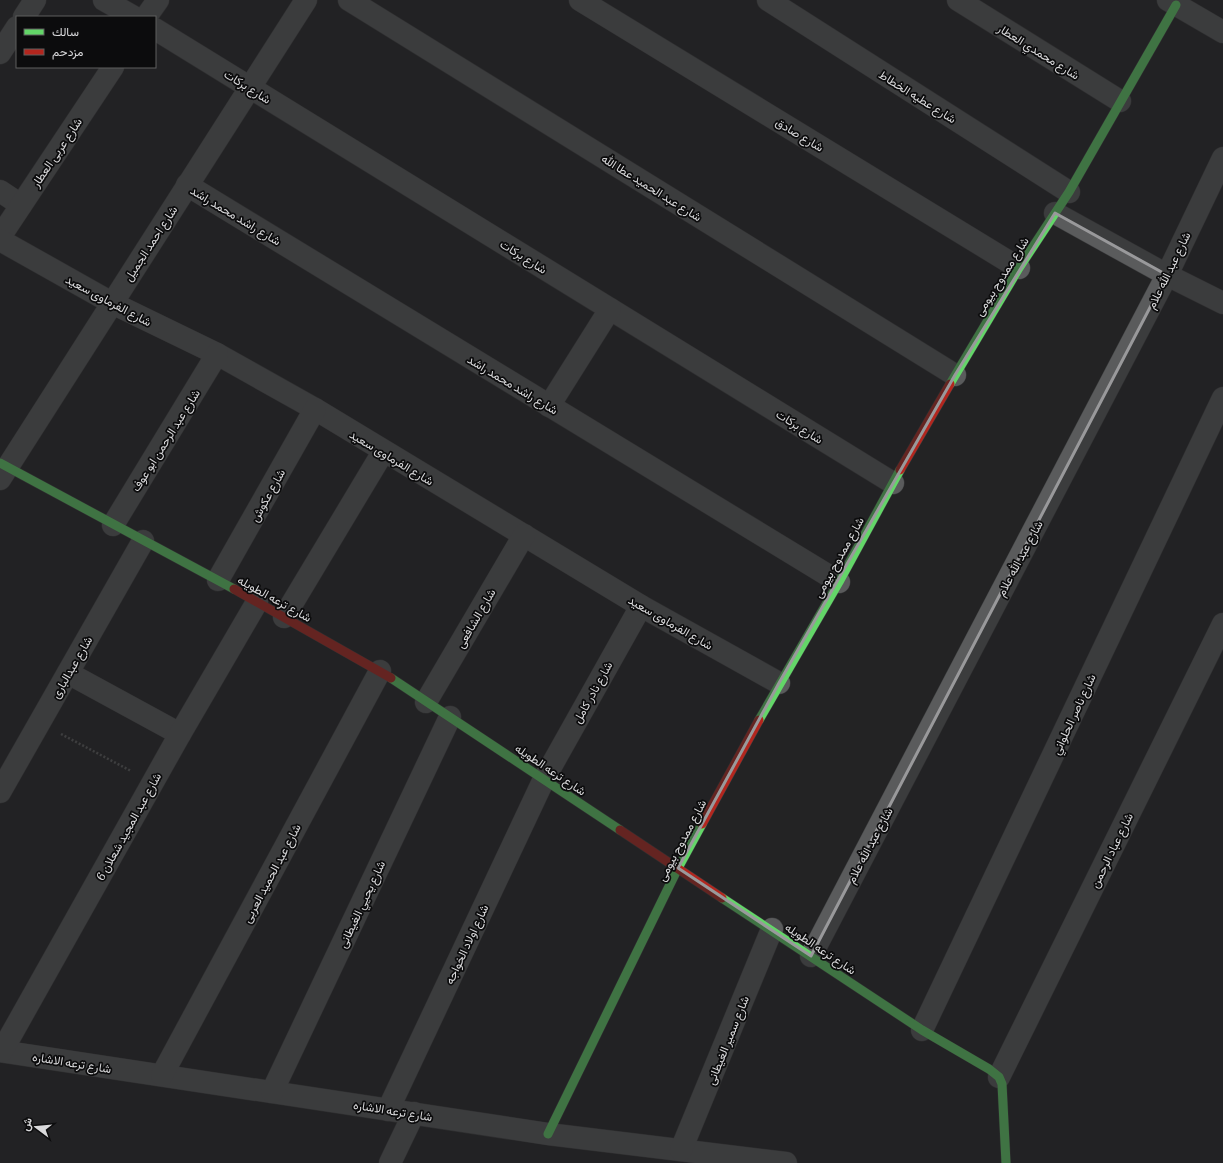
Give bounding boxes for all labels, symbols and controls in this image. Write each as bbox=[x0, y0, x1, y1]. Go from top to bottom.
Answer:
legend bbox=[16, 16, 156, 68]
street label: شارع محمدي العطار bbox=[993, 18, 1084, 85]
text: سالك bbox=[52, 22, 79, 40]
text: مزدحم bbox=[52, 42, 83, 60]
street label: شارع بركات bbox=[220, 64, 275, 108]
street label: شارع عطيه الخطاط bbox=[875, 65, 960, 128]
street label: شارع صادق bbox=[772, 112, 828, 156]
street label: شارع عربى العطار bbox=[25, 114, 87, 192]
street label: شارع عبد الحميد عطا الله bbox=[598, 149, 706, 226]
street label: شارع راشد محمد راشد bbox=[187, 181, 285, 250]
street label: شارع احمد الجميل bbox=[119, 202, 182, 285]
street label: شارع عبد الله علام bbox=[1142, 228, 1195, 312]
street label: شارع ممدوح بيومى bbox=[969, 233, 1033, 320]
street label: شارع بركات bbox=[496, 234, 551, 278]
street label: شارع الفرماوى سعيد bbox=[62, 270, 155, 331]
street label: شارع راشد محمد راشد bbox=[464, 350, 562, 419]
street label: شارع عبد الرحمن ابو عوف bbox=[126, 385, 205, 495]
street label: شارع بركات bbox=[772, 404, 827, 448]
street label: شارع الفرماوى سعيد bbox=[346, 425, 437, 490]
street label: شارع عكوش bbox=[245, 465, 290, 525]
street label: شارع ممدوح بيومى bbox=[808, 513, 869, 601]
street label: شارع عبد الله علام bbox=[991, 517, 1048, 600]
street label: شارع ترعه الطويله bbox=[234, 570, 315, 627]
street label: شارع الشافعى bbox=[451, 585, 500, 652]
street label: شارع الفرماوى سعيد bbox=[625, 590, 717, 654]
street label: شارع عبدالبارى bbox=[46, 632, 97, 702]
street label: شارع نادر كامل bbox=[568, 658, 617, 727]
street label: شارع ناصر الحلواني bbox=[1046, 670, 1102, 758]
street label: شارع ترعه الطويله bbox=[511, 739, 590, 800]
street label: شارع عبد المجيد شعلان 6 bbox=[91, 769, 166, 884]
street label: شارع ممدوح بيومى bbox=[652, 796, 711, 885]
street label: شارع عبد الله علام bbox=[841, 804, 898, 887]
street label: شارع عباد الرحمن bbox=[1085, 809, 1138, 891]
street label: شارع عبد الحميد العربى bbox=[237, 820, 306, 926]
street label: شارع يحيي الغيطانى bbox=[333, 857, 391, 951]
street label: شارع اولاد الخواجه bbox=[440, 901, 493, 987]
street label: شارع ترعه الطويله bbox=[781, 918, 860, 979]
street label: شارع سمير الغيطانى bbox=[701, 993, 754, 1088]
street label: شارع ترعه الاشاره bbox=[31, 1047, 113, 1078]
street label: شارع ترعه الاشاره bbox=[352, 1095, 434, 1126]
north arrow bbox=[16, 1107, 56, 1147]
text: ش bbox=[16, 1115, 35, 1133]

